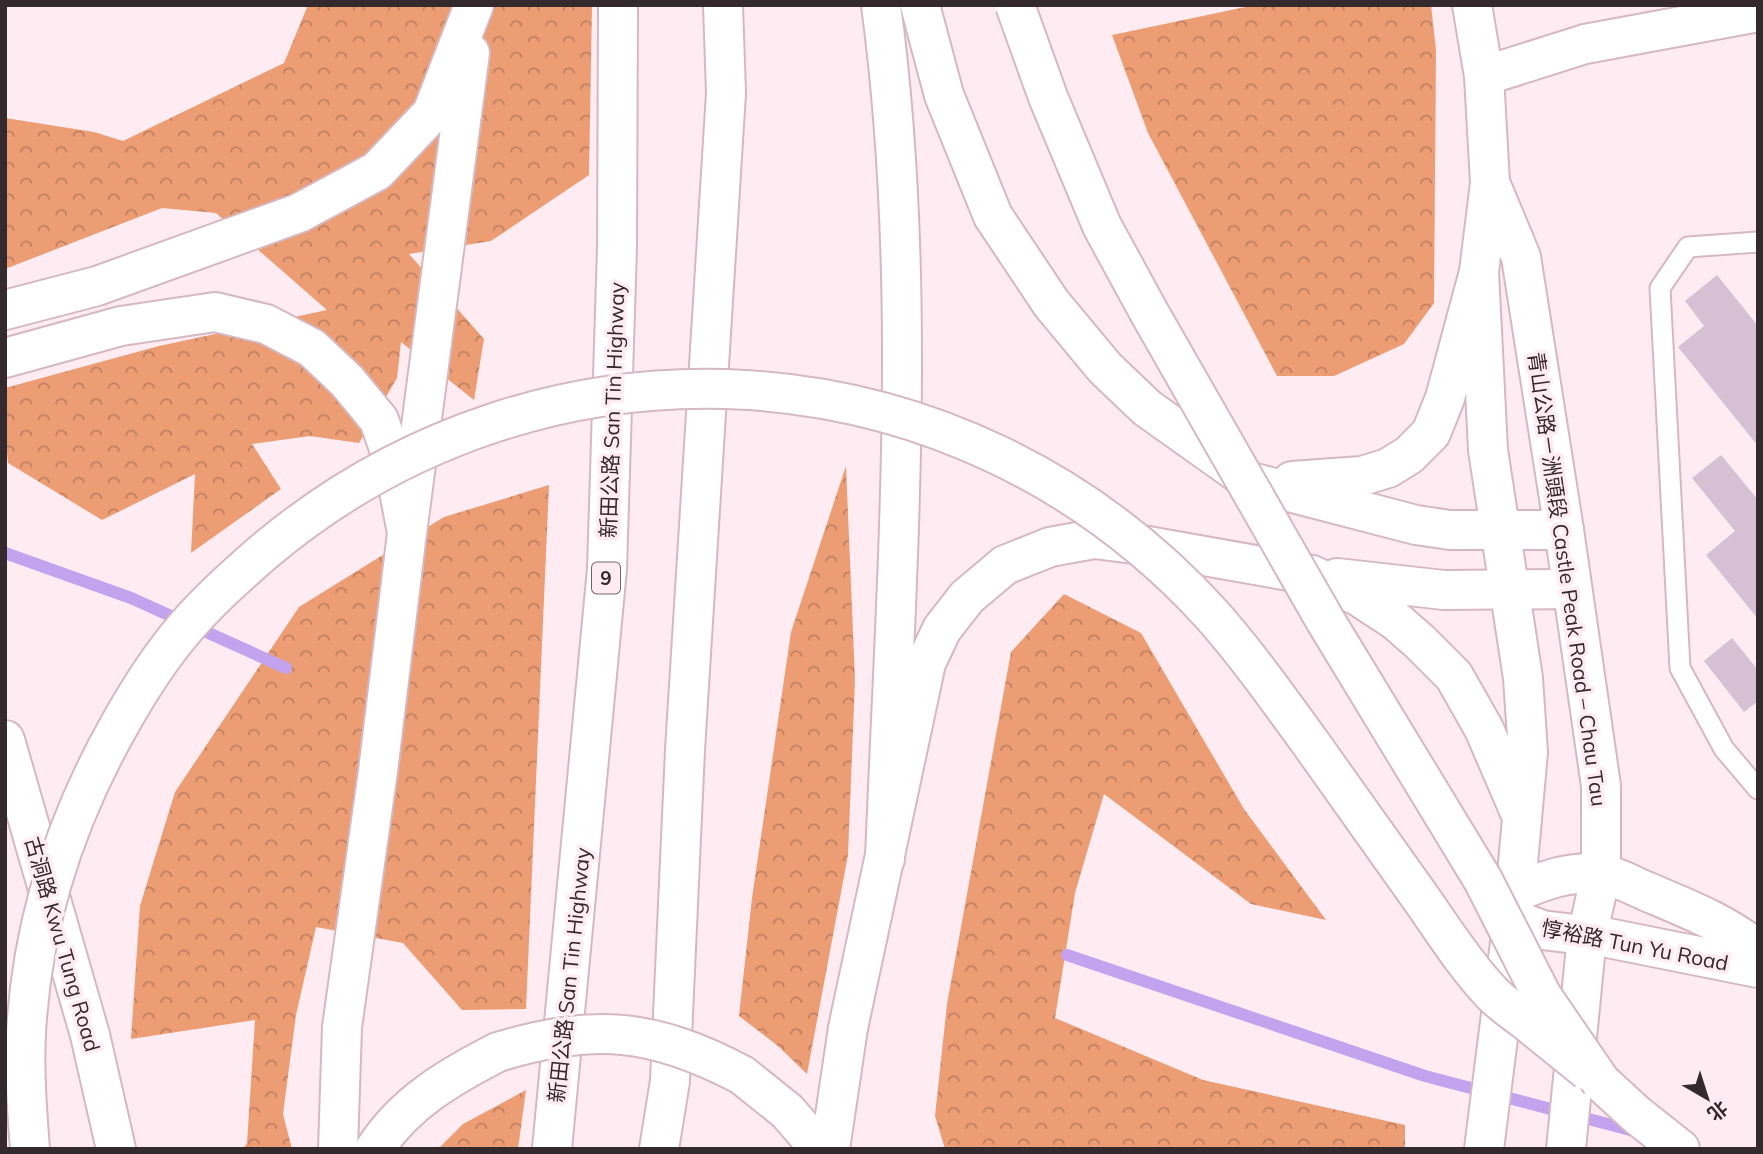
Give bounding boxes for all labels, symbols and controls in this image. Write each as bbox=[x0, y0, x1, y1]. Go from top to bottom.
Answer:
street label: 新田公路 San Tin Highway bbox=[595, 282, 629, 538]
street label: 青山公路－洲頭段 Castle Peak Road – Chau Tau bbox=[1523, 350, 1613, 808]
road number: 9 bbox=[592, 562, 620, 594]
street label: 古洞路 Kwu Tung Road bbox=[20, 834, 106, 1054]
street label: 新田公路 San Tin Highway bbox=[543, 846, 595, 1104]
street label: 惇裕路 Tun Yu Road bbox=[1539, 914, 1731, 976]
north arrow bbox=[1672, 1063, 1742, 1133]
text: 北 bbox=[1703, 1096, 1733, 1127]

